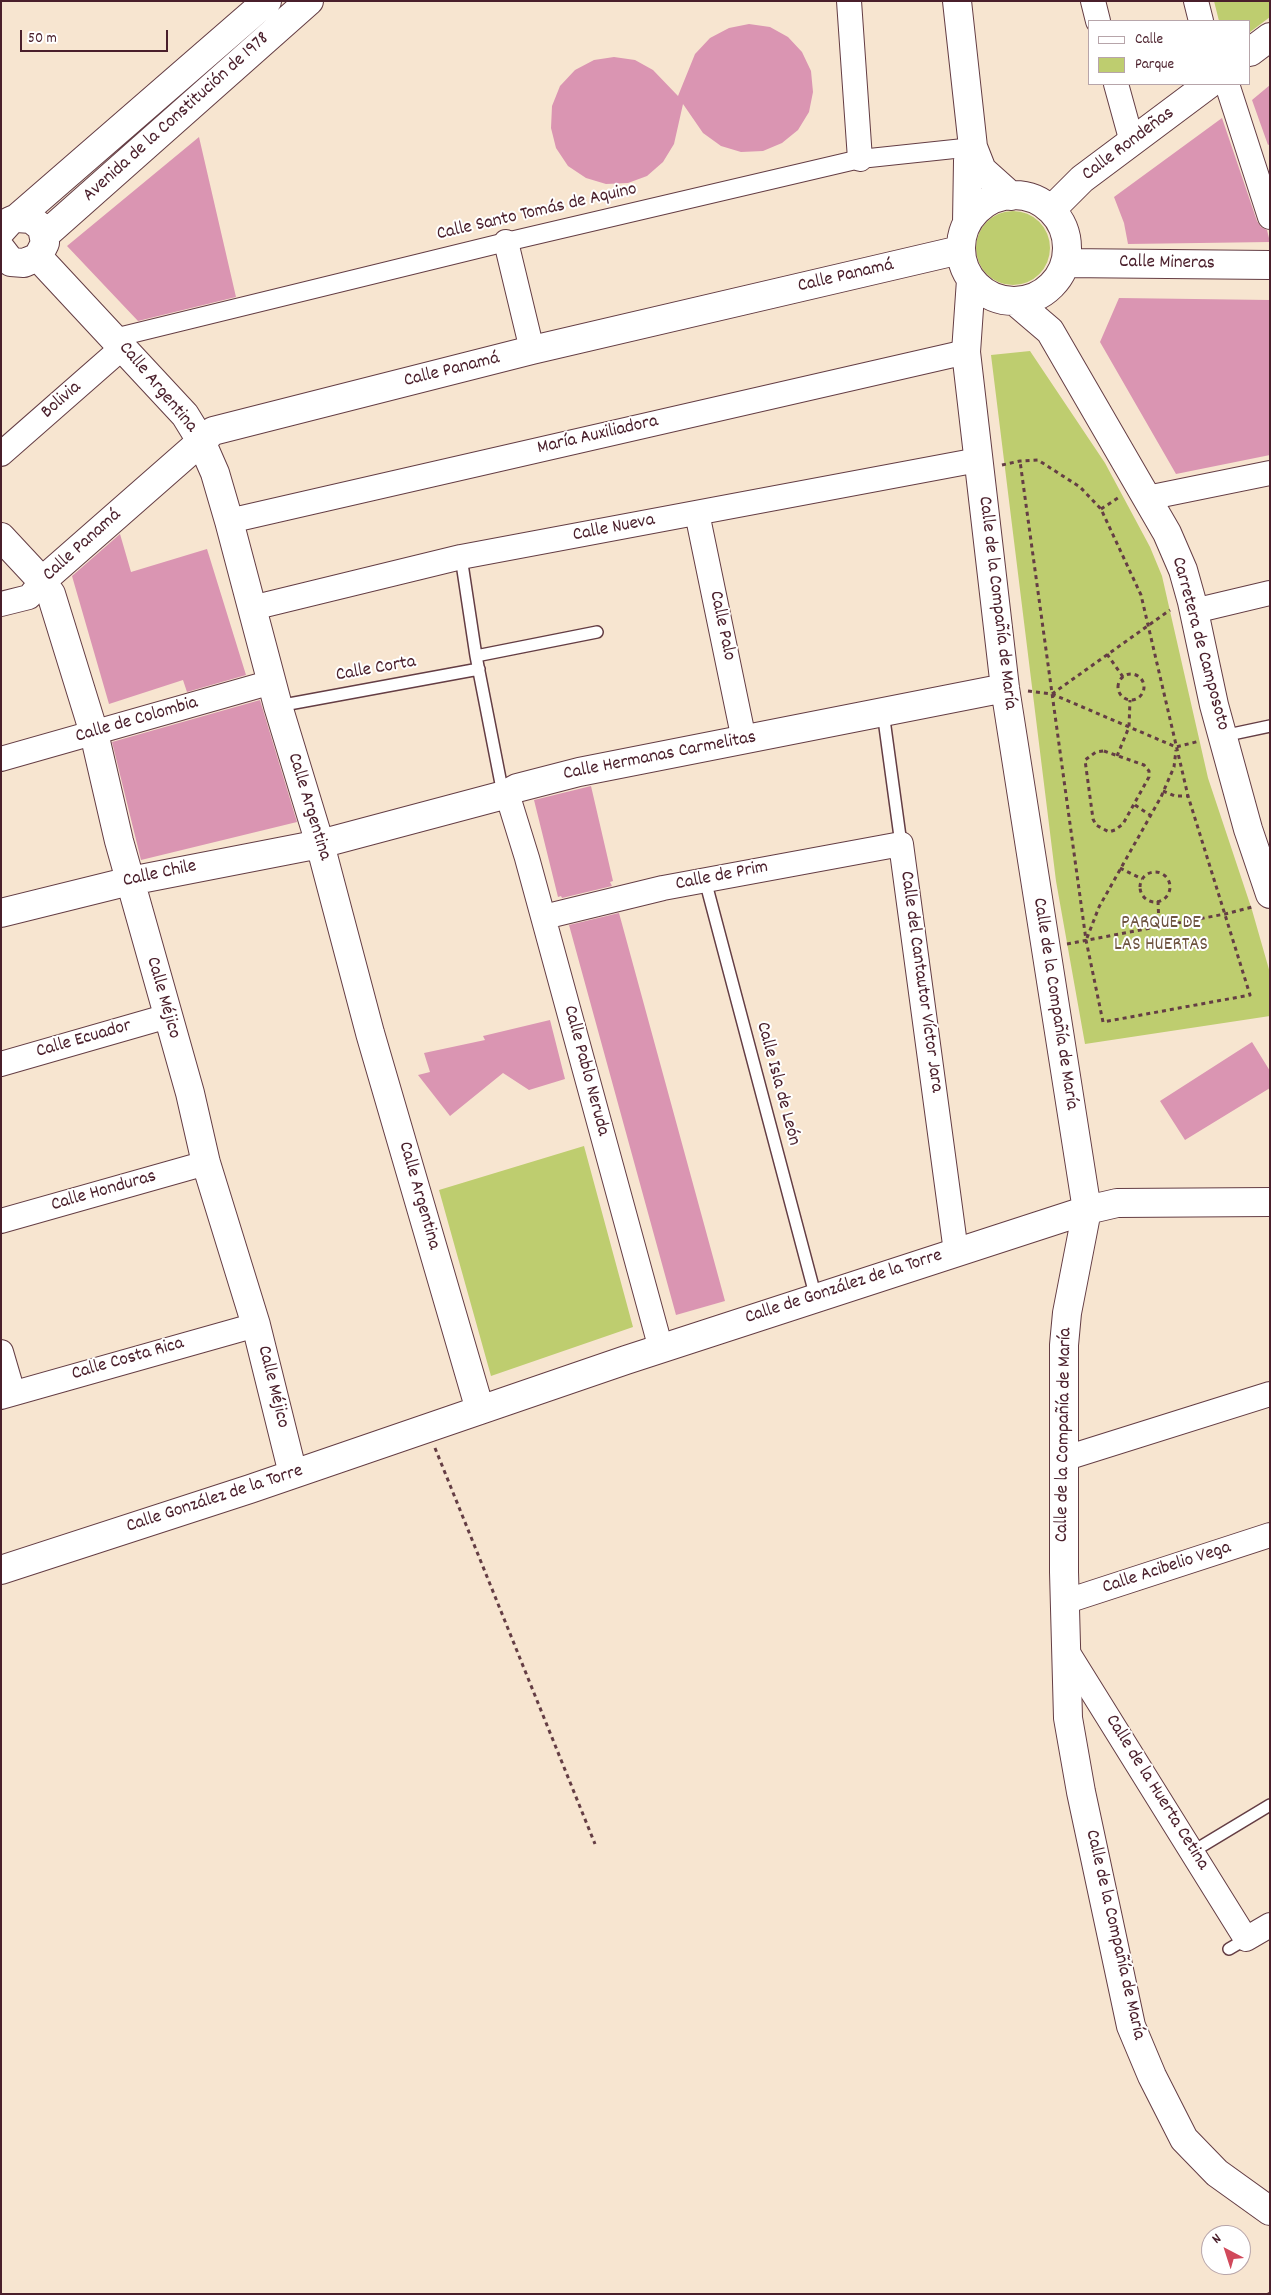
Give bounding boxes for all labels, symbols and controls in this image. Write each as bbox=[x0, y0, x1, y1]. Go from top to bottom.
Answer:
scale bar bbox=[22, 20, 170, 52]
legend bbox=[1088, 20, 1251, 85]
text: 50 m bbox=[28, 28, 57, 50]
street label: Avenida de la Constitución de 1978 bbox=[79, 28, 275, 208]
text: Calle bbox=[1135, 29, 1163, 51]
text: Parque bbox=[1135, 54, 1174, 76]
street label: Calle Rondeñas bbox=[1078, 103, 1180, 187]
street label: Calle Santo Tomás de Aquino bbox=[435, 179, 639, 247]
street label: Calle Mineras bbox=[1119, 252, 1215, 276]
street label: Calle Panamá bbox=[796, 255, 896, 299]
street label: Calle Argentina bbox=[113, 338, 201, 438]
street label: Calle Panamá bbox=[402, 348, 502, 394]
street label: Bolivia bbox=[37, 377, 87, 425]
street label: María Auxiliadora bbox=[535, 411, 661, 461]
street label: Calle de la Compañía de María bbox=[972, 495, 1020, 711]
street label: Calle Panamá bbox=[39, 505, 127, 587]
street label: Calle Nueva bbox=[571, 510, 657, 548]
street label: Carretera de Camposoto bbox=[1165, 555, 1233, 733]
street label: Calle Palo bbox=[703, 589, 739, 663]
street label: Calle Corta bbox=[334, 652, 418, 688]
street label: Calle de Colombia bbox=[73, 693, 201, 749]
street label: Calle Hermanas Carmelitas bbox=[562, 727, 758, 787]
street label: Calle Argentina bbox=[281, 751, 335, 863]
street label: Calle Chile bbox=[121, 856, 199, 894]
street label: Calle de Prim bbox=[674, 857, 770, 897]
street label: Calle del Cantautor Víctor Jara bbox=[893, 870, 947, 1094]
street label: Calle de la Compañía de María bbox=[1026, 896, 1082, 1112]
park label: PARQUE DE LAS HUERTAS bbox=[1114, 913, 1208, 957]
street label: Calle Méjico bbox=[139, 955, 185, 1041]
street label: Calle Pablo Neruda bbox=[557, 1003, 613, 1139]
street label: Calle Ecuador bbox=[34, 1016, 134, 1064]
street label: Calle Isla de León bbox=[750, 1020, 804, 1148]
street label: Calle Argentina bbox=[392, 1139, 444, 1253]
street label: Calle Honduras bbox=[49, 1166, 159, 1218]
street label: Calle de González de la Torre bbox=[743, 1245, 945, 1331]
street label: Calle de la Compañía de María bbox=[1052, 1327, 1078, 1543]
street label: Calle Costa Rica bbox=[69, 1333, 187, 1387]
street label: Calle Méjico bbox=[251, 1344, 293, 1430]
street label: Calle González de la Torre bbox=[124, 1461, 306, 1539]
street label: Calle Acibelio Vega bbox=[1100, 1538, 1234, 1600]
street label: Calle de la Huerta Cetina bbox=[1099, 1711, 1213, 1875]
street label: Calle de la Compañía de María bbox=[1079, 1828, 1149, 2042]
north arrow bbox=[1201, 2225, 1251, 2275]
text: N bbox=[1208, 2229, 1226, 2249]

